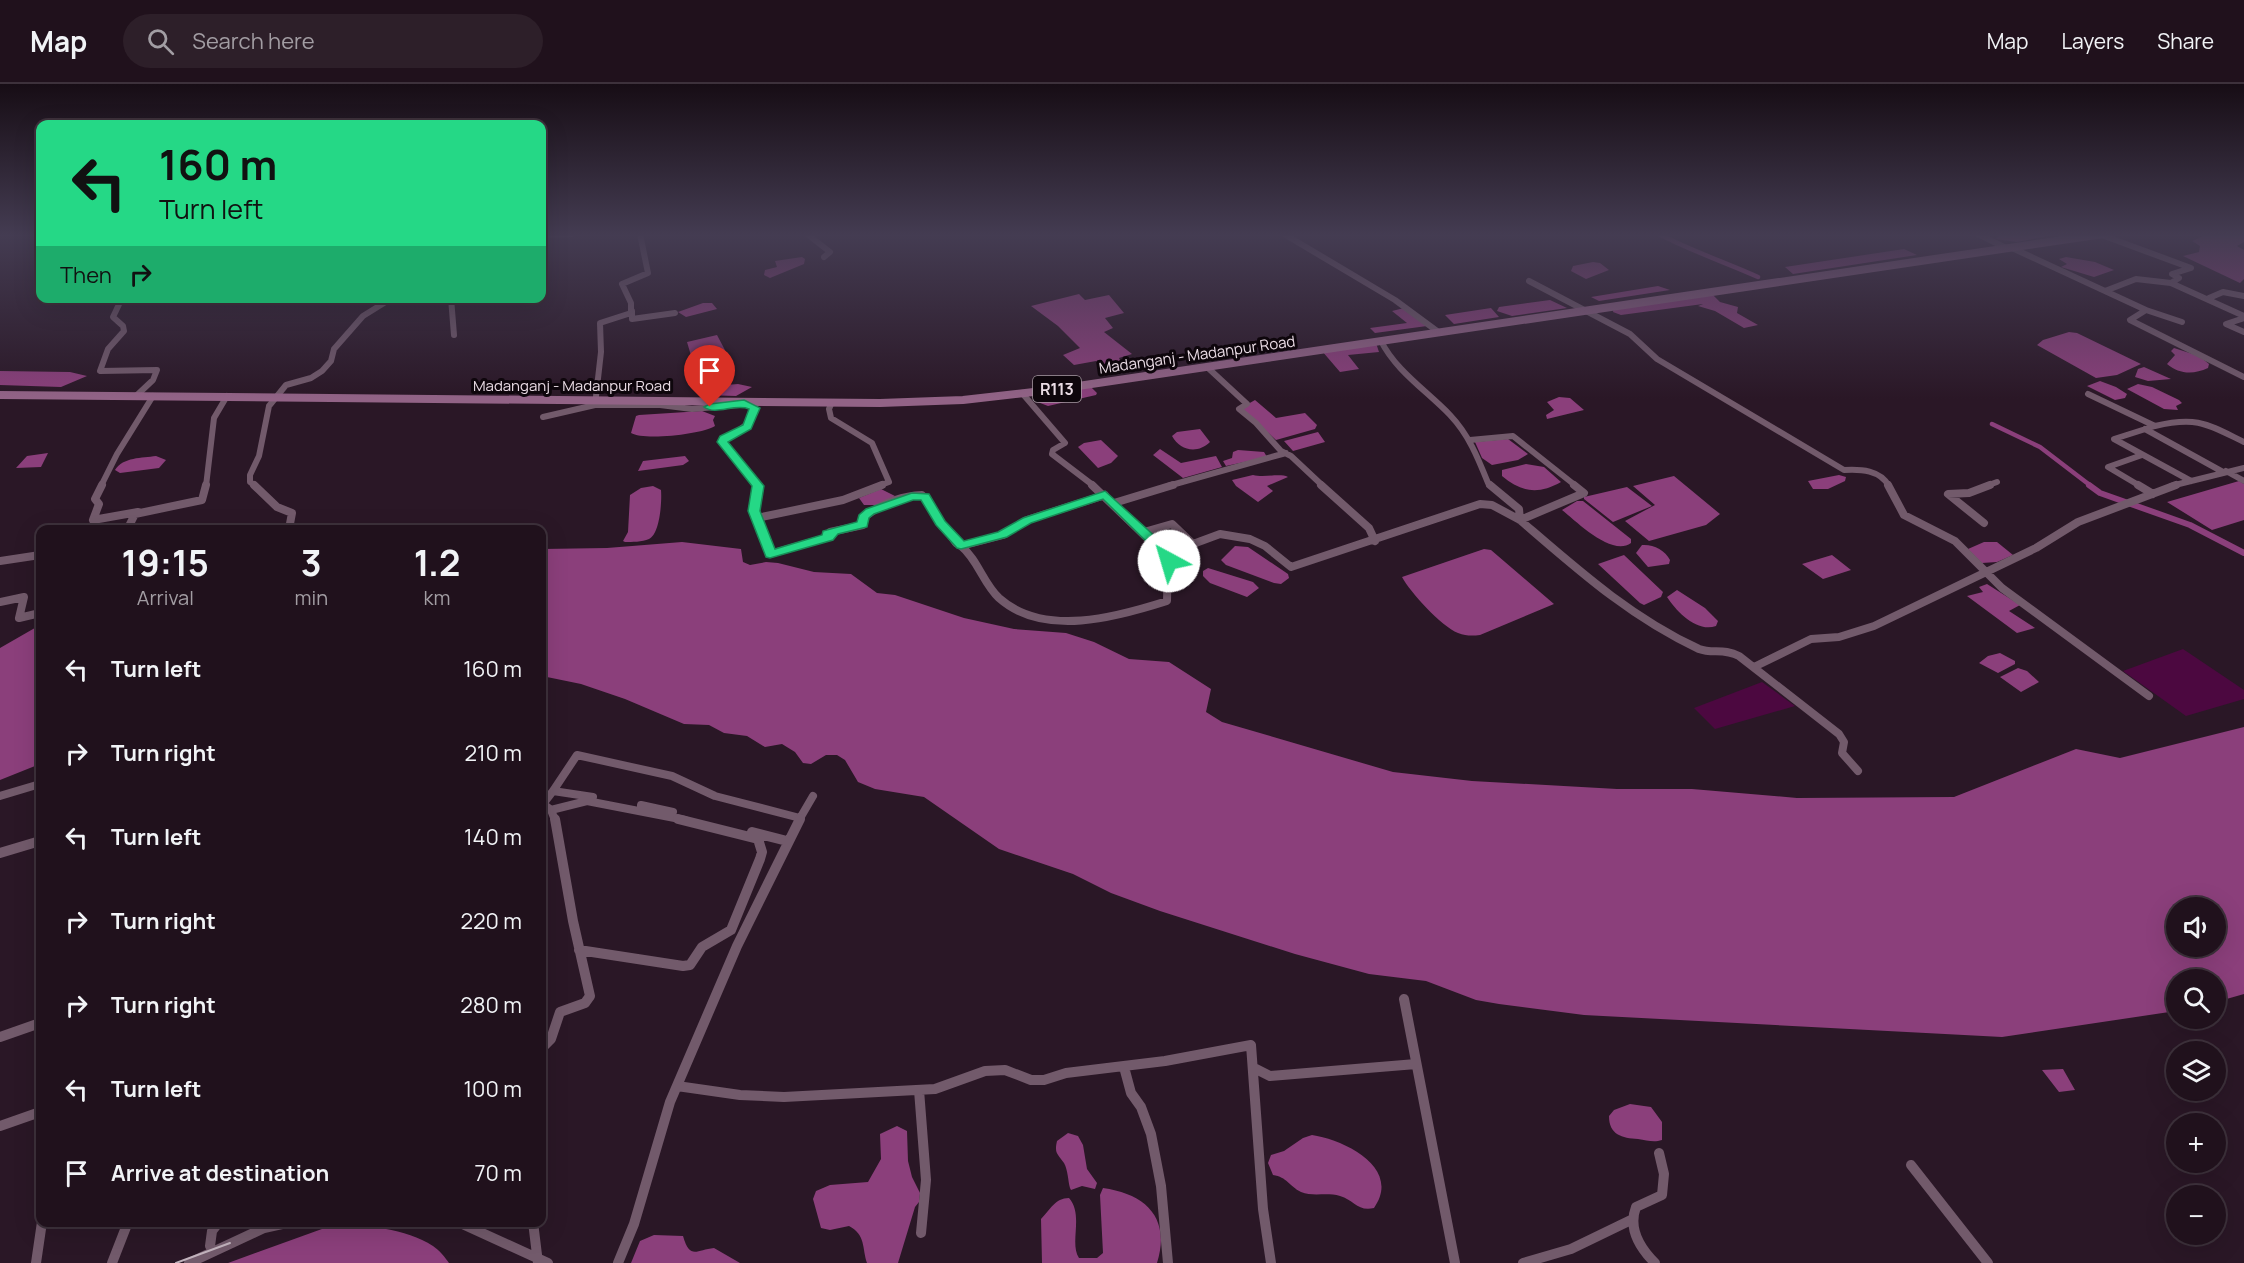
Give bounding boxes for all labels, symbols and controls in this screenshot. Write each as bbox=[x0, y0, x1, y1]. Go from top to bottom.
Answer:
search box bbox=[123, 14, 543, 68]
text: Map bbox=[30, 22, 87, 60]
icon: search bbox=[144, 25, 177, 58]
text: Search here bbox=[192, 26, 315, 56]
text: Map bbox=[1987, 27, 2028, 55]
text: Layers bbox=[2061, 27, 2124, 55]
text: Share bbox=[2157, 27, 2214, 55]
text: 160 m bbox=[159, 135, 277, 193]
icon: left bbox=[60, 144, 138, 222]
text: Turn left bbox=[159, 190, 263, 227]
icon: right bbox=[124, 258, 157, 291]
text: Then bbox=[60, 260, 112, 290]
street label: Madanganj - Madanpur Road bbox=[1097, 330, 1296, 379]
pin bbox=[684, 345, 735, 407]
icon: arrive bbox=[693, 354, 726, 387]
street label: Madanganj - Madanpur Road bbox=[473, 375, 671, 396]
road number: R113 bbox=[1033, 376, 1081, 402]
position arrow bbox=[1137, 529, 1201, 593]
text: 19:15 bbox=[122, 538, 209, 587]
text: 3 bbox=[301, 538, 322, 587]
text: 1.2 bbox=[414, 538, 460, 587]
text: Arrival bbox=[137, 584, 194, 611]
text: min bbox=[295, 584, 328, 611]
text: km bbox=[424, 584, 450, 611]
icon: left bbox=[60, 653, 93, 686]
text: Turn left bbox=[111, 654, 201, 684]
text: 160 m bbox=[463, 654, 522, 684]
icon: right bbox=[60, 737, 93, 770]
text: Turn right bbox=[111, 738, 216, 768]
text: 210 m bbox=[464, 738, 522, 768]
icon: left bbox=[60, 821, 93, 854]
text: Turn left bbox=[111, 822, 201, 852]
text: 140 m bbox=[464, 822, 522, 852]
map controls bbox=[2166, 897, 2226, 1245]
button: sound bbox=[2166, 897, 2226, 957]
icon: right bbox=[60, 905, 93, 938]
text: Turn right bbox=[111, 906, 216, 936]
text: 220 m bbox=[460, 906, 522, 936]
button: search bbox=[2166, 969, 2226, 1029]
icon: right bbox=[60, 989, 93, 1022]
text: Turn right bbox=[111, 990, 216, 1020]
text: 280 m bbox=[460, 990, 522, 1020]
button: layers bbox=[2166, 1041, 2226, 1101]
icon: left bbox=[60, 1073, 93, 1106]
text: Turn left bbox=[111, 1074, 201, 1104]
text: 100 m bbox=[464, 1074, 522, 1104]
button: + bbox=[2166, 1113, 2226, 1173]
icon: arrive bbox=[60, 1157, 93, 1190]
text: Arrive at destination bbox=[111, 1158, 329, 1188]
text: 70 m bbox=[474, 1158, 522, 1188]
button: − bbox=[2166, 1185, 2226, 1245]

